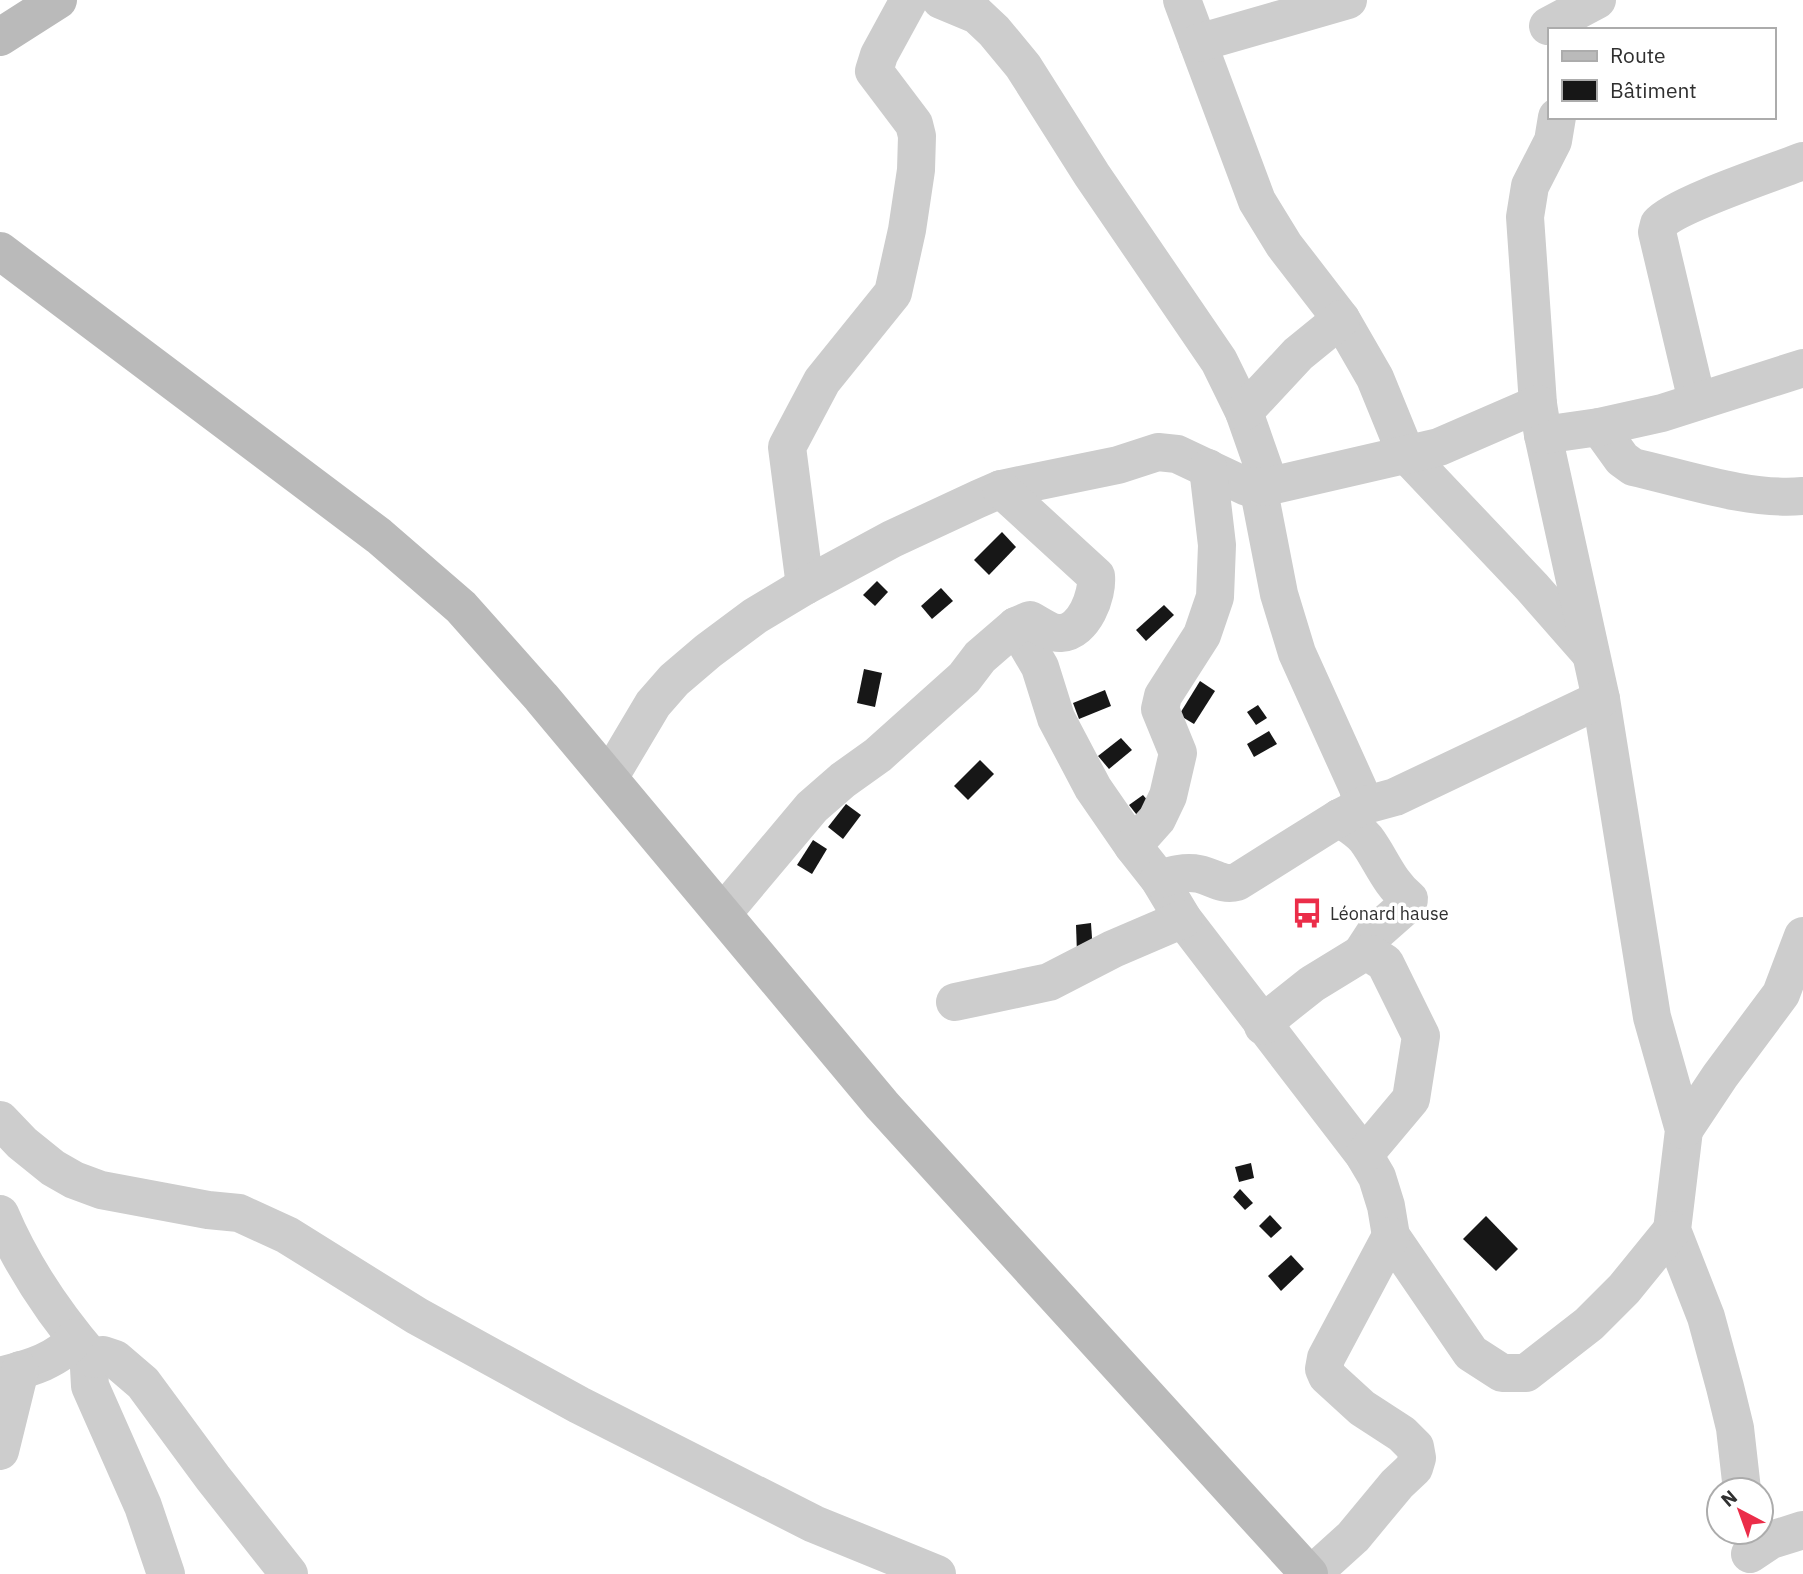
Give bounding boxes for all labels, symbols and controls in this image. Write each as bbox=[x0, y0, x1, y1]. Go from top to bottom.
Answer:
legend bbox=[1548, 28, 1775, 119]
text: Route bbox=[1610, 41, 1666, 69]
text: Bâtiment bbox=[1610, 76, 1697, 104]
bus stop icon: Léonard hause bbox=[1290, 896, 1324, 930]
place label: Léonard hause bbox=[1330, 902, 1449, 925]
north arrow bbox=[1705, 1476, 1775, 1546]
text: N bbox=[1716, 1485, 1742, 1512]

